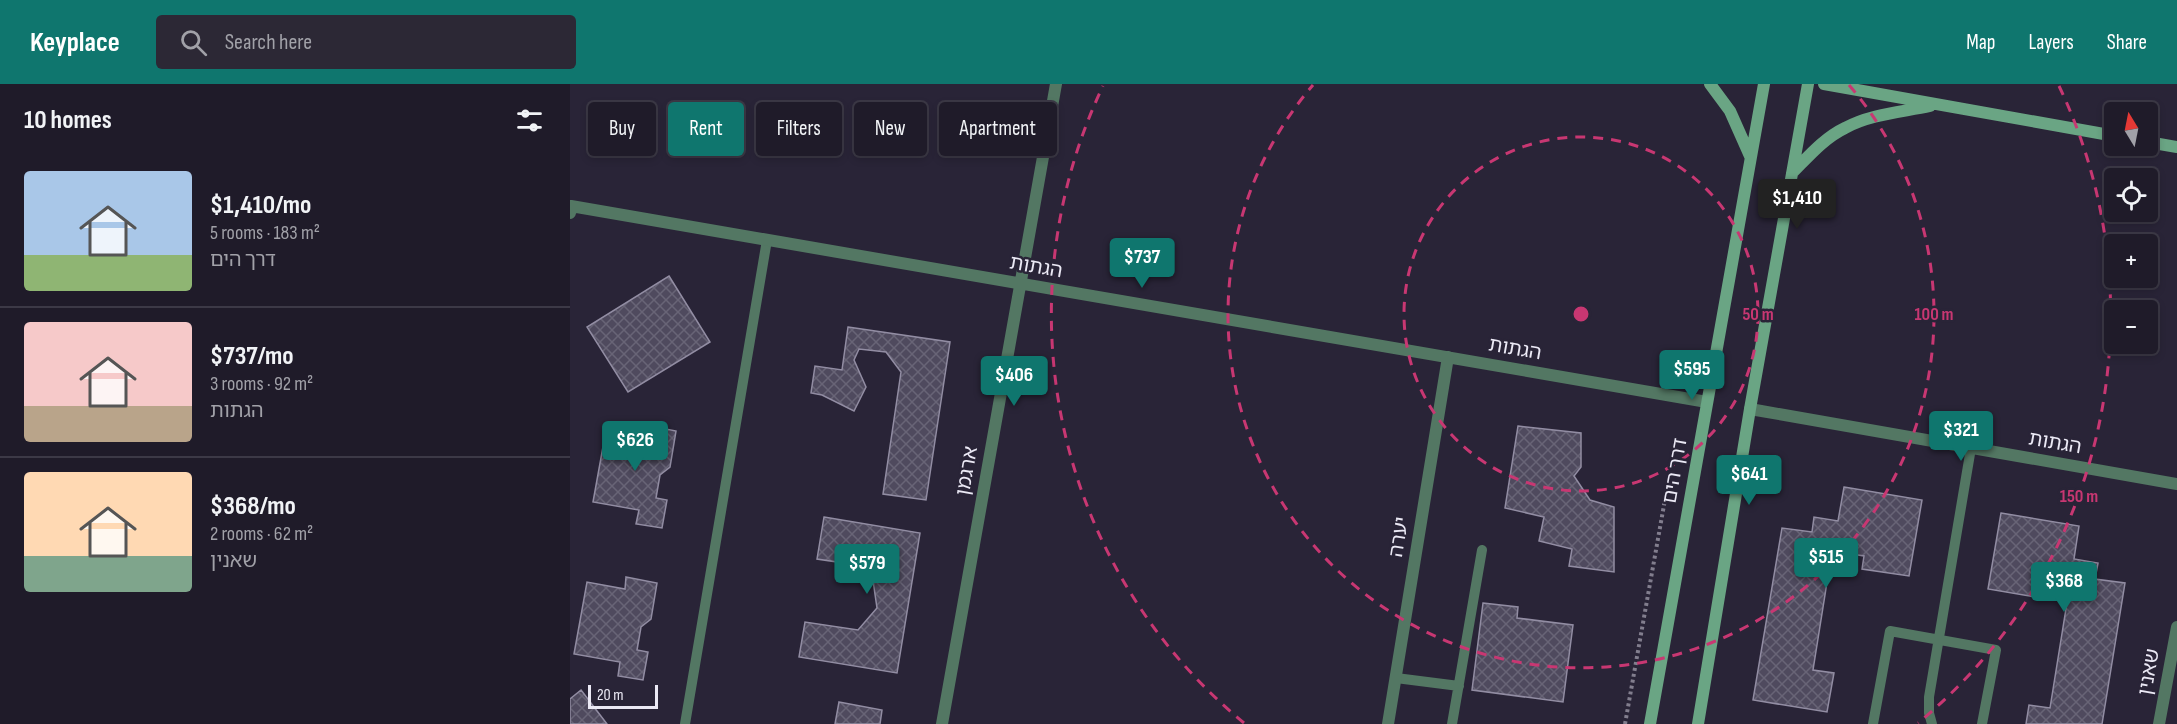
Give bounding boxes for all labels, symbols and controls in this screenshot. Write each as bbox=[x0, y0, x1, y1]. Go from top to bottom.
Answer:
search box bbox=[156, 15, 576, 69]
text: Keyplace bbox=[30, 26, 120, 59]
icon: search bbox=[177, 26, 210, 59]
text: Search here bbox=[225, 29, 312, 56]
text: Map bbox=[1966, 30, 1995, 55]
text: Layers bbox=[2028, 30, 2074, 55]
text: Share bbox=[2107, 30, 2147, 55]
chip: Buy bbox=[588, 102, 656, 156]
chip: Rent bbox=[668, 102, 744, 156]
chip: Filters bbox=[756, 102, 842, 156]
chip: New bbox=[854, 102, 927, 156]
chip: Apartment bbox=[939, 102, 1057, 156]
north arrow bbox=[2104, 102, 2158, 156]
map controls bbox=[2104, 102, 2158, 354]
icon: filters bbox=[513, 104, 546, 137]
text: 10 homes bbox=[24, 105, 112, 136]
button: locate bbox=[2104, 168, 2158, 222]
pin: $1,410 bbox=[1748, 179, 1846, 230]
text: $1,410 bbox=[1772, 186, 1822, 210]
text: $1,410/mo bbox=[210, 190, 311, 221]
icon: home bbox=[72, 195, 144, 267]
text: 5 rooms · 183 m² bbox=[210, 221, 320, 245]
button: + bbox=[2104, 234, 2158, 288]
pin: $737 bbox=[1106, 238, 1178, 289]
text: $737 bbox=[1124, 245, 1160, 269]
text: דרך הים bbox=[210, 248, 276, 272]
street label: הגתות bbox=[1008, 251, 1064, 283]
button: − bbox=[2104, 300, 2158, 354]
centre of rings bbox=[1571, 304, 1591, 324]
text: 50 m bbox=[1742, 304, 1774, 325]
text: 100 m bbox=[1915, 304, 1954, 325]
street label: הגתות bbox=[1487, 333, 1543, 365]
text: $737/mo bbox=[210, 341, 294, 372]
icon: home bbox=[72, 346, 144, 418]
pin: $595 bbox=[1656, 350, 1728, 401]
pin: $406 bbox=[978, 356, 1050, 407]
text: $595 bbox=[1673, 357, 1711, 381]
text: $406 bbox=[995, 363, 1033, 387]
text: 3 rooms · 92 m² bbox=[210, 372, 313, 396]
text: הגתות bbox=[210, 399, 263, 423]
pin: $321 bbox=[1925, 411, 1997, 462]
text: $321 bbox=[1943, 418, 1979, 442]
pin: $626 bbox=[599, 421, 671, 472]
street label: הגתות bbox=[2027, 427, 2083, 459]
text: $626 bbox=[616, 428, 654, 452]
street label: דרך הים bbox=[1657, 436, 1693, 506]
street label: ארגמן bbox=[951, 444, 983, 498]
pin: $641 bbox=[1713, 455, 1785, 506]
text: $641 bbox=[1730, 462, 1768, 486]
text: 150 m bbox=[2060, 486, 2098, 507]
text: $368/mo bbox=[210, 491, 296, 522]
icon: home bbox=[72, 496, 144, 568]
street label: יערה bbox=[1384, 515, 1414, 559]
text: 2 rooms · 62 m² bbox=[210, 522, 313, 546]
pin: $515 bbox=[1790, 538, 1862, 589]
pin: $579 bbox=[831, 544, 903, 595]
text: $515 bbox=[1808, 545, 1844, 569]
text: שאנין bbox=[210, 549, 257, 573]
text: $579 bbox=[848, 551, 886, 575]
pin: $368 bbox=[2028, 562, 2100, 613]
text: $368 bbox=[2045, 569, 2083, 593]
street label: שאנין bbox=[2133, 647, 2165, 697]
scale bar bbox=[588, 682, 658, 710]
text: 20 m bbox=[597, 686, 624, 705]

